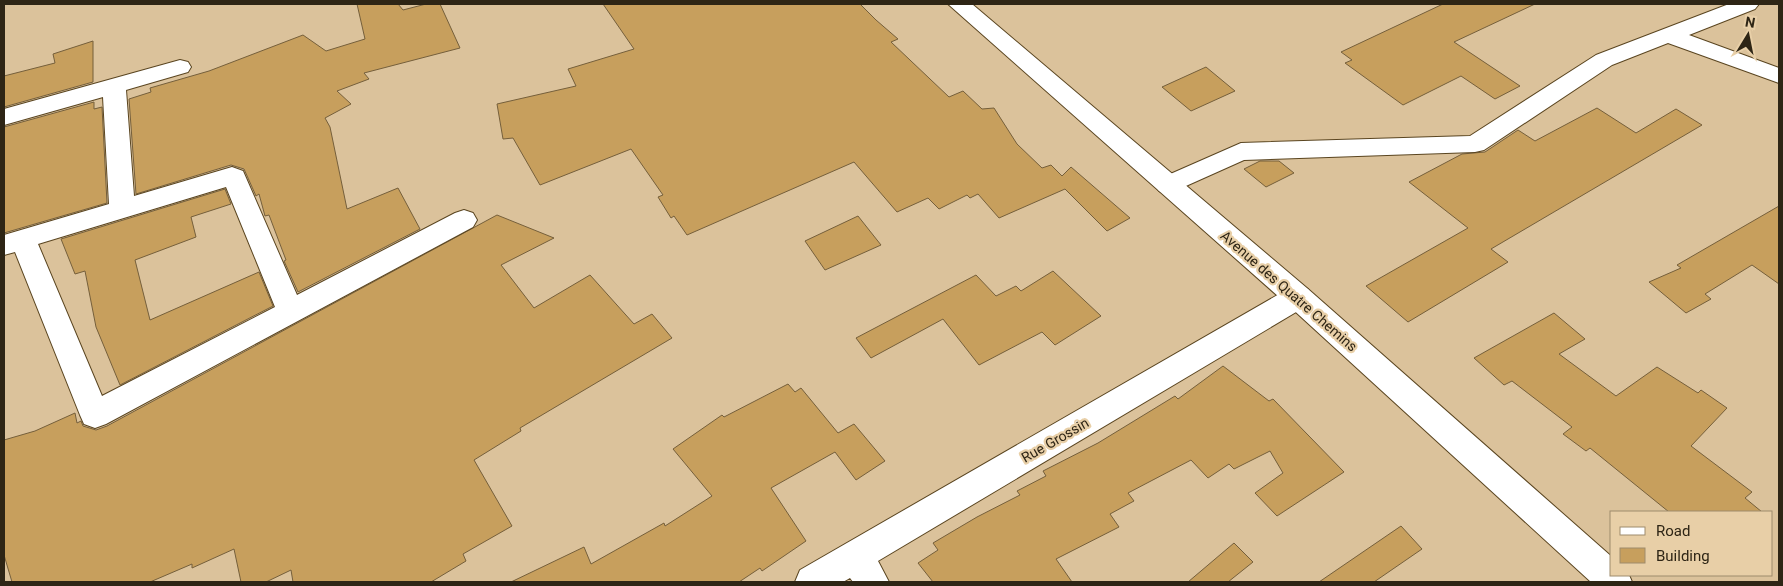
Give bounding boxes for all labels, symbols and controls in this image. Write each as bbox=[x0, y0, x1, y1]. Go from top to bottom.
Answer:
north arrow bbox=[1723, 10, 1773, 60]
text: N bbox=[1744, 13, 1757, 31]
street label: Avenue des Quatre Chemins bbox=[1218, 227, 1360, 355]
street label: Rue Grossin bbox=[1019, 414, 1091, 466]
legend bbox=[1610, 511, 1773, 576]
text: Road bbox=[1656, 522, 1690, 540]
text: Building bbox=[1656, 547, 1710, 565]

